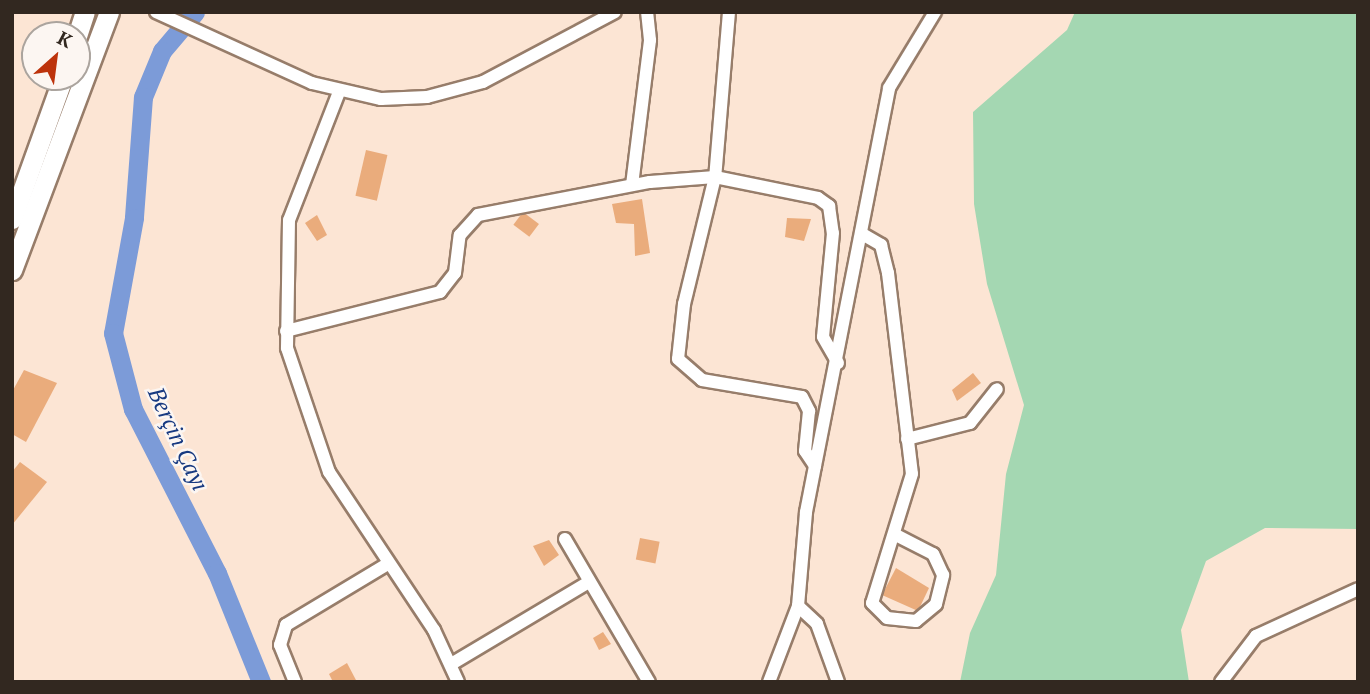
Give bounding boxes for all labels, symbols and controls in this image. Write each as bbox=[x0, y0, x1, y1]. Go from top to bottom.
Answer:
north arrow bbox=[21, 21, 91, 91]
text: K bbox=[53, 25, 77, 53]
water label: Berçin Çayı bbox=[142, 383, 214, 495]

